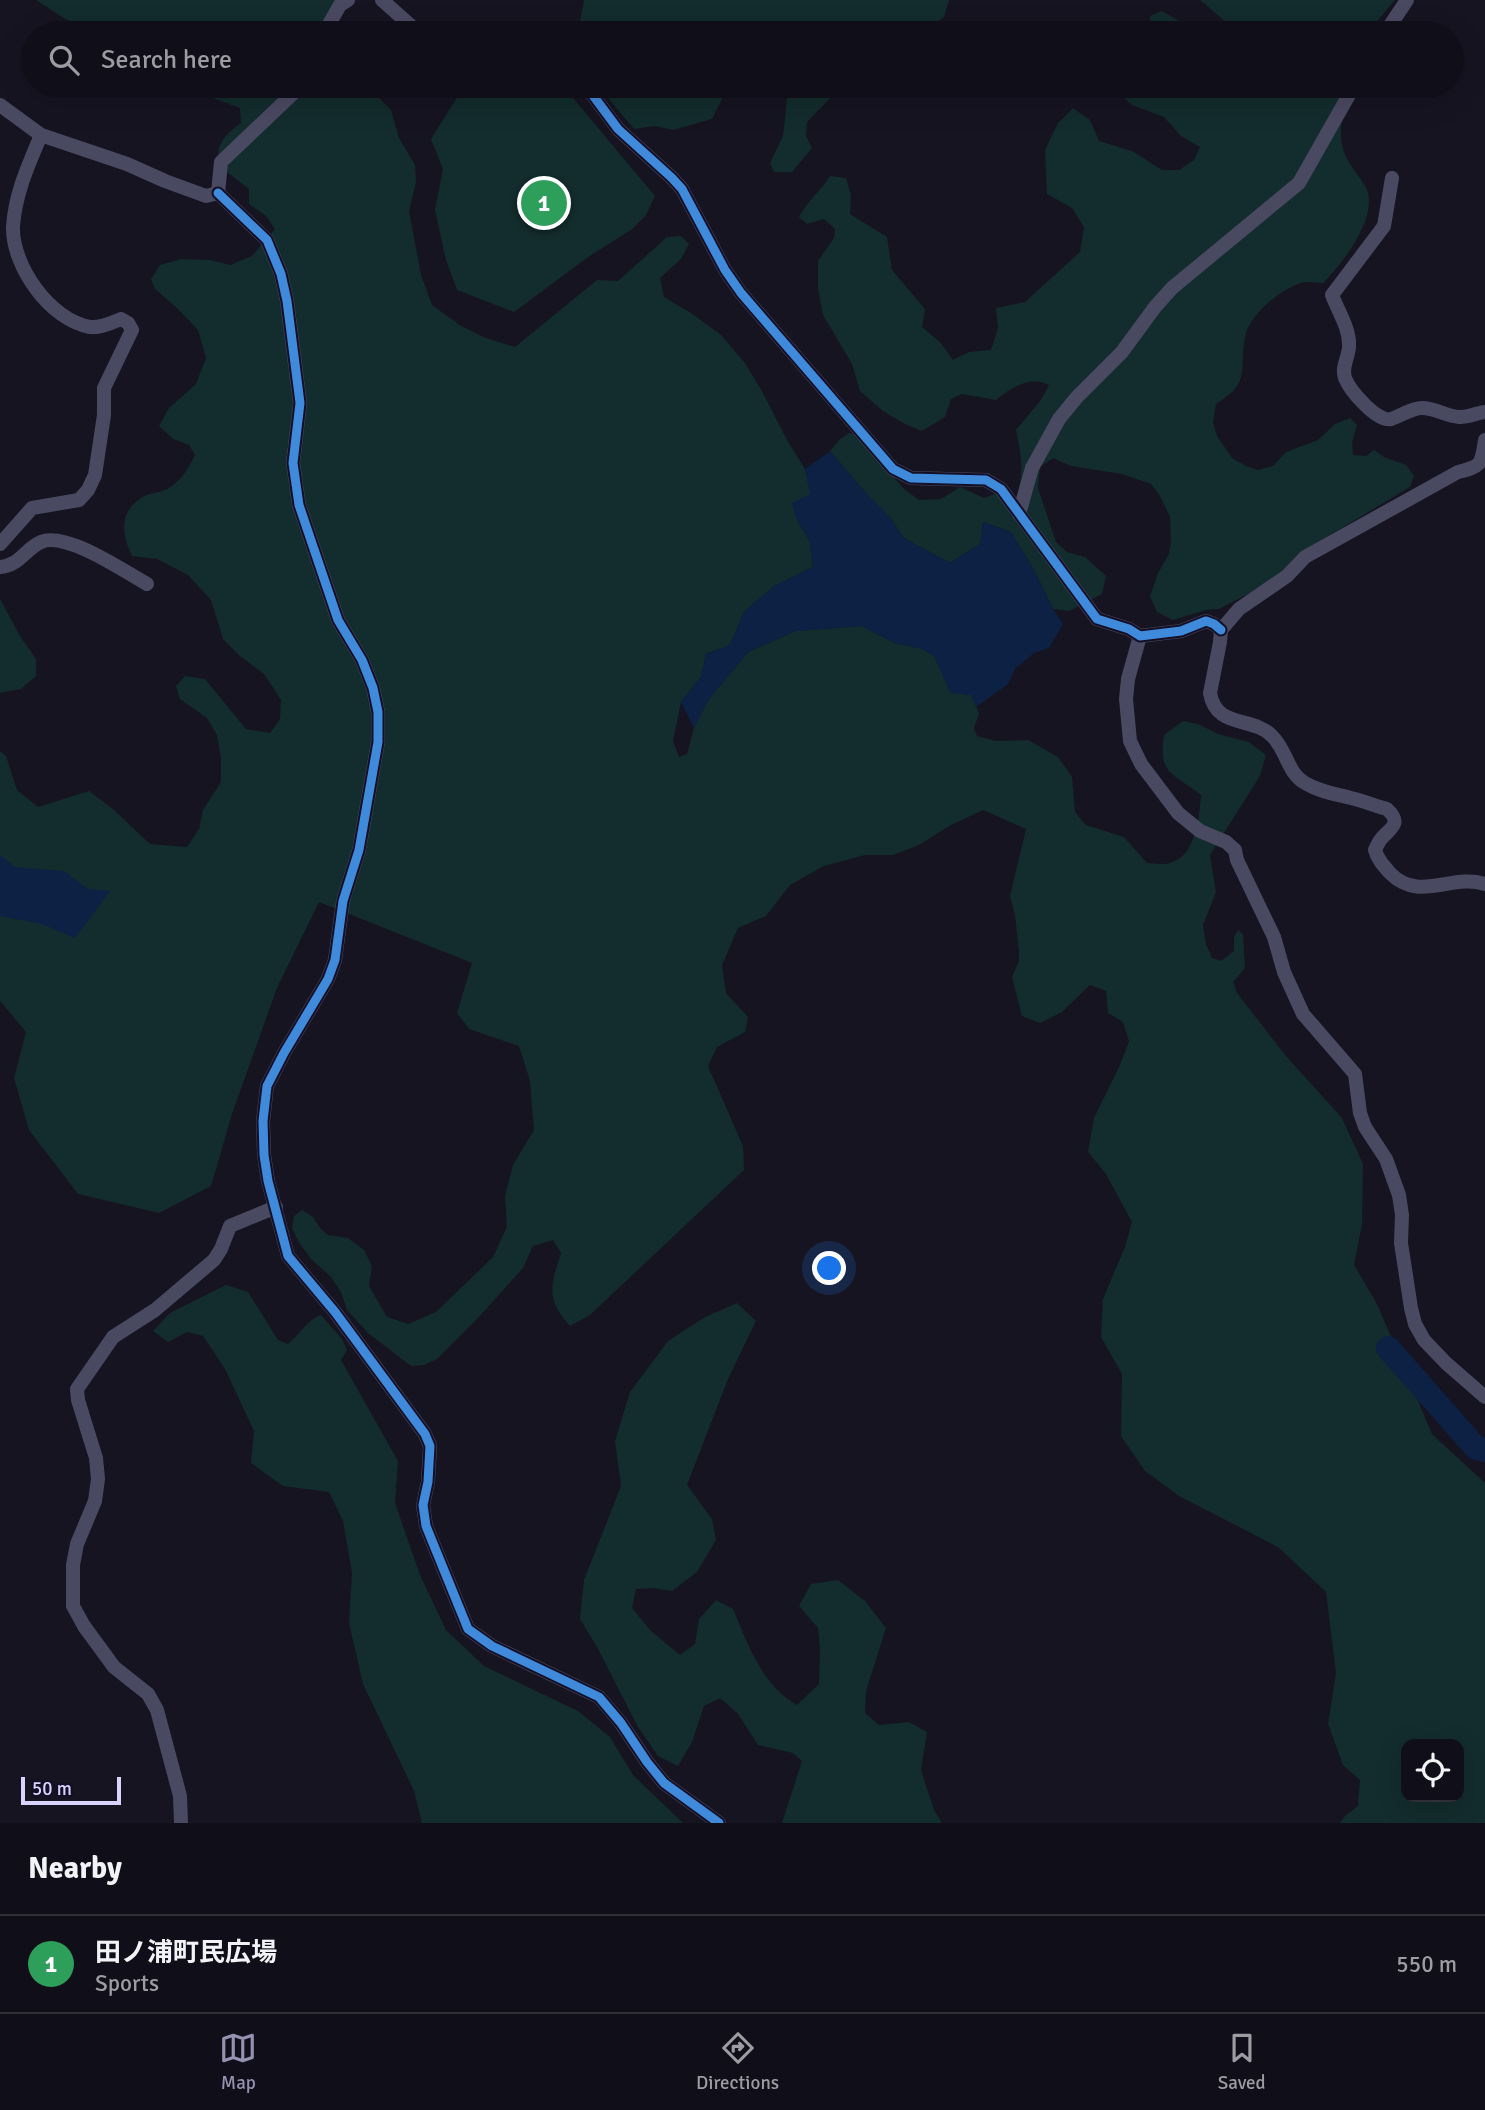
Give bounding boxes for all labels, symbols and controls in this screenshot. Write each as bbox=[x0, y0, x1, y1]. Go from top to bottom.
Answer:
search box bbox=[21, 21, 1464, 98]
icon: search bbox=[45, 41, 83, 79]
text: Search here bbox=[101, 44, 232, 76]
pin: 1 bbox=[521, 177, 567, 229]
your location bbox=[812, 1251, 846, 1285]
map controls bbox=[1401, 1739, 1464, 1802]
button: locate bbox=[1401, 1739, 1464, 1802]
scale bar bbox=[21, 1774, 121, 1806]
text: 50 m bbox=[32, 1777, 72, 1801]
text: Nearby bbox=[28, 1850, 122, 1887]
text: 田ノ浦町民広場 bbox=[95, 1937, 277, 1969]
text: 1 bbox=[45, 1950, 57, 1979]
text: 550 m bbox=[1396, 1950, 1457, 1979]
text: Sports bbox=[95, 1969, 159, 1998]
tab: Map bbox=[219, 2029, 257, 2095]
tab: Directions bbox=[696, 2029, 779, 2095]
tab: Saved bbox=[1218, 2029, 1266, 2095]

